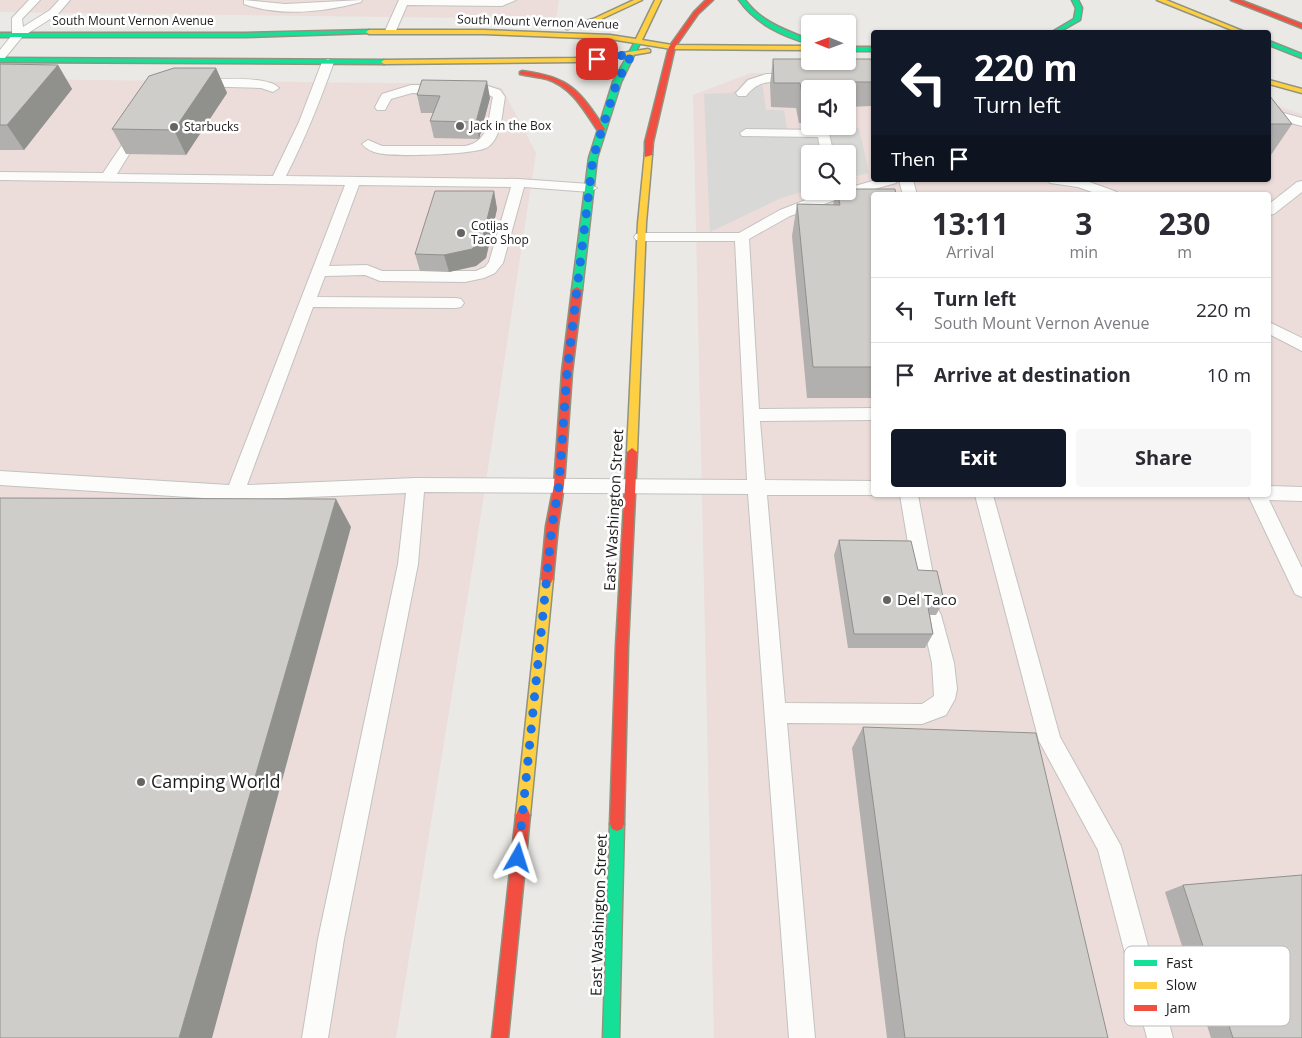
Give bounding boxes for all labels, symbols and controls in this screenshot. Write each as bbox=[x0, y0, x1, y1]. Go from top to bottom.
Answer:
street label: South Mount Vernon Avenue bbox=[457, 10, 619, 33]
street label: South Mount Vernon Avenue bbox=[52, 12, 214, 29]
north arrow bbox=[801, 15, 856, 70]
map controls bbox=[801, 15, 856, 200]
pin bbox=[576, 38, 618, 80]
text: 220 m bbox=[974, 44, 1078, 91]
icon: arrive bbox=[583, 45, 611, 73]
icon: left bbox=[891, 50, 956, 115]
button: sound bbox=[801, 80, 856, 135]
text: Turn left bbox=[974, 89, 1061, 119]
place label: Jack in the Box bbox=[469, 117, 552, 134]
place label: Starbucks bbox=[184, 118, 239, 135]
marker: Jack in the Box bbox=[454, 120, 466, 132]
marker: Starbucks bbox=[168, 121, 180, 133]
button: search bbox=[801, 145, 856, 200]
icon: arrive bbox=[945, 145, 973, 173]
text: Then bbox=[891, 146, 935, 172]
text: 13:11 bbox=[932, 203, 1009, 244]
text: 3 bbox=[1075, 203, 1092, 244]
text: 230 bbox=[1159, 203, 1210, 244]
place label: Cotijas Taco Shop bbox=[471, 217, 529, 248]
marker: Cotijas Taco Shop bbox=[455, 227, 467, 239]
text: Arrival bbox=[946, 241, 994, 263]
text: min bbox=[1070, 241, 1098, 263]
text: m bbox=[1177, 241, 1192, 263]
text: Turn left bbox=[934, 286, 1016, 312]
icon: left bbox=[891, 296, 919, 324]
text: 220 m bbox=[1196, 297, 1251, 323]
text: South Mount Vernon Avenue bbox=[934, 312, 1150, 334]
icon: arrive bbox=[891, 361, 919, 389]
text: Arrive at destination bbox=[934, 362, 1131, 388]
text: 10 m bbox=[1207, 362, 1251, 388]
street label: East Washington Street bbox=[599, 428, 627, 591]
button: Exit bbox=[891, 429, 1066, 487]
button: Share bbox=[1076, 429, 1251, 487]
place label: Del Taco bbox=[897, 589, 957, 609]
marker: Del Taco bbox=[881, 594, 893, 606]
place label: Camping World bbox=[151, 769, 280, 793]
marker: Camping World bbox=[135, 776, 147, 788]
position arrow bbox=[491, 831, 543, 883]
street label: East Washington Street bbox=[585, 834, 611, 996]
legend bbox=[1124, 946, 1290, 1026]
text: Fast bbox=[1166, 953, 1193, 972]
text: Slow bbox=[1166, 975, 1197, 994]
text: Jam bbox=[1164, 998, 1191, 1017]

